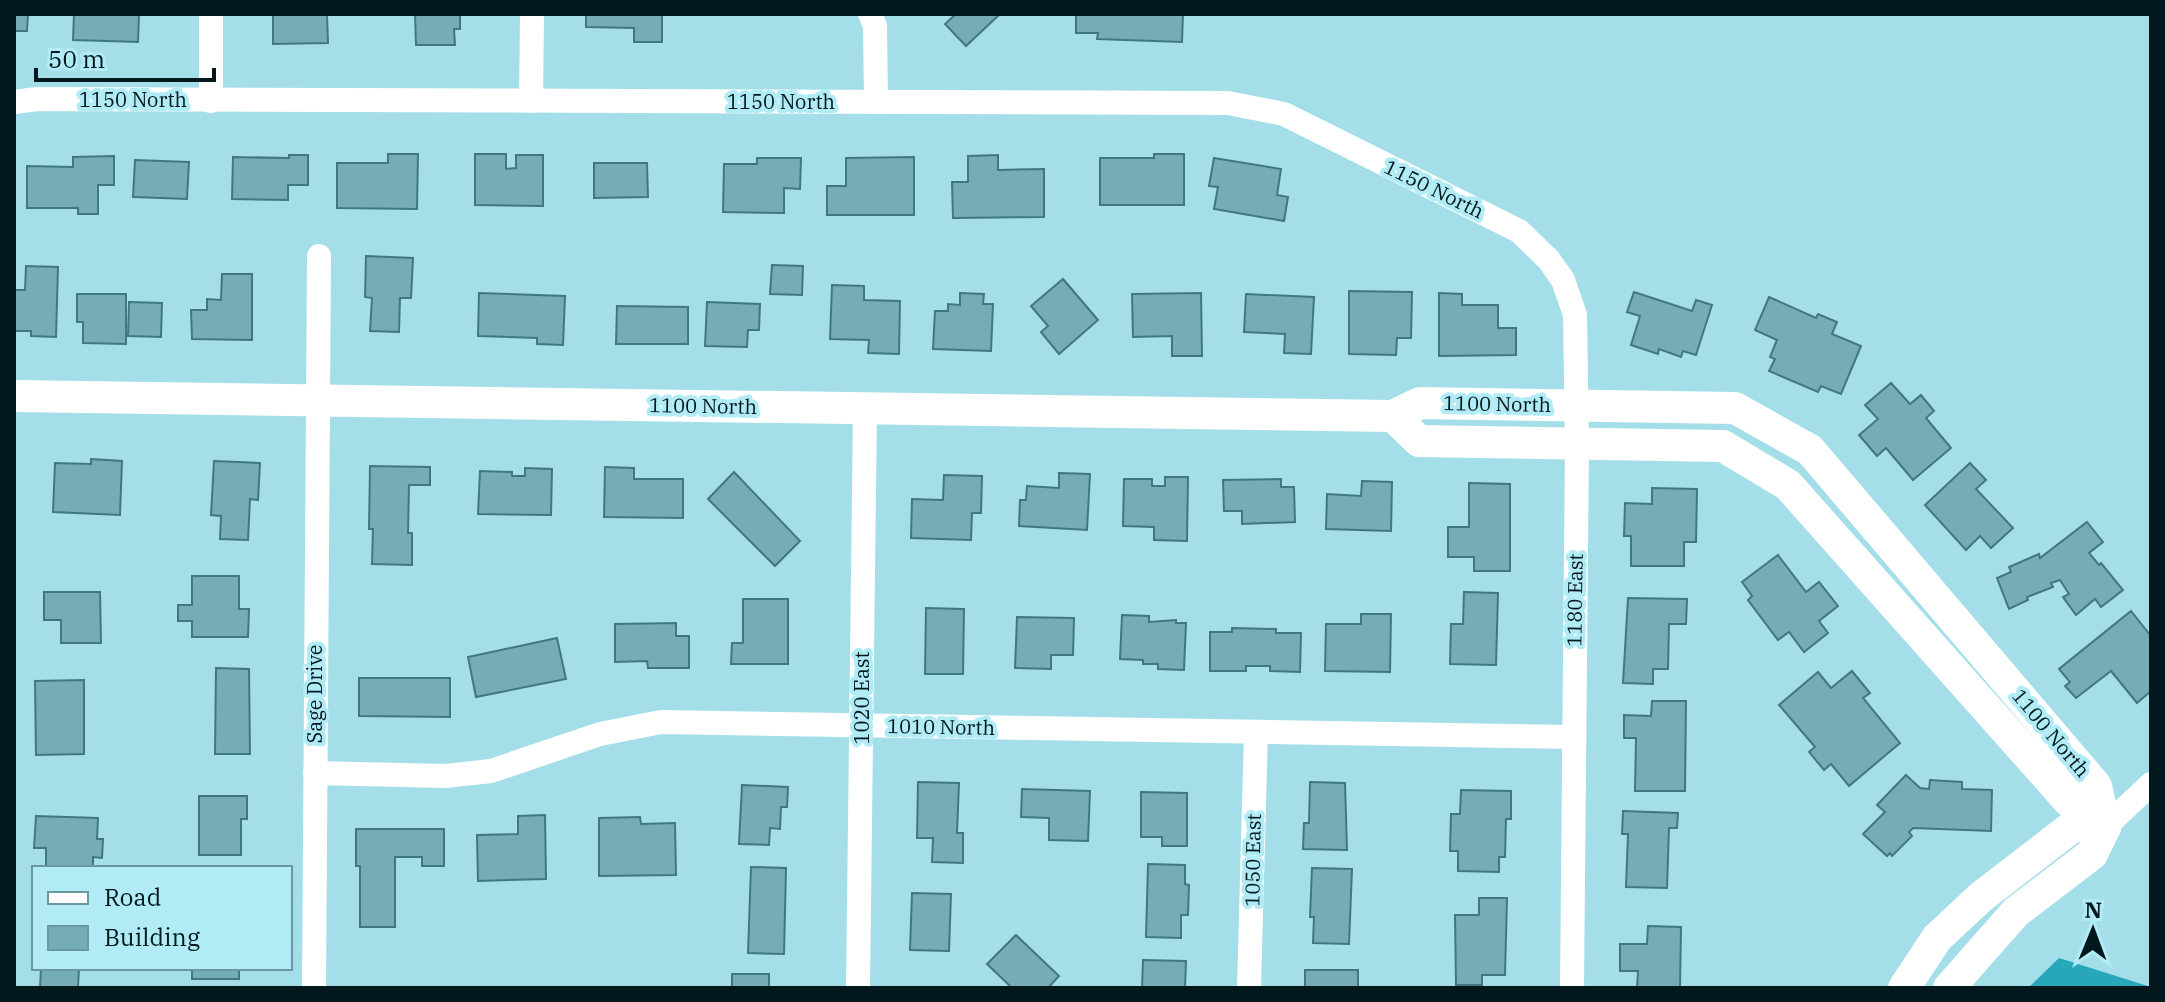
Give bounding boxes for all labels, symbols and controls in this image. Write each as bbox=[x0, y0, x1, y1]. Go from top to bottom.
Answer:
scale bar bbox=[36, 32, 214, 82]
text: 50 m bbox=[48, 43, 105, 75]
street label: 1150 North bbox=[79, 86, 187, 113]
street label: 1150 North bbox=[727, 88, 835, 115]
street label: 1150 North bbox=[1380, 153, 1489, 224]
street label: 1100 North bbox=[1443, 389, 1551, 418]
street label: 1100 North bbox=[649, 391, 757, 420]
street label: 1180 East bbox=[1560, 553, 1589, 647]
street label: Sage Drive bbox=[301, 644, 328, 744]
street label: 1020 East bbox=[848, 651, 875, 745]
street label: 1100 North bbox=[2006, 683, 2096, 783]
street label: 1010 North bbox=[887, 712, 995, 741]
street label: 1050 East bbox=[1238, 813, 1267, 907]
legend bbox=[32, 866, 292, 970]
text: Road bbox=[104, 881, 161, 913]
north arrow bbox=[2053, 890, 2133, 970]
text: N bbox=[2084, 895, 2102, 924]
text: Building bbox=[104, 921, 200, 953]

